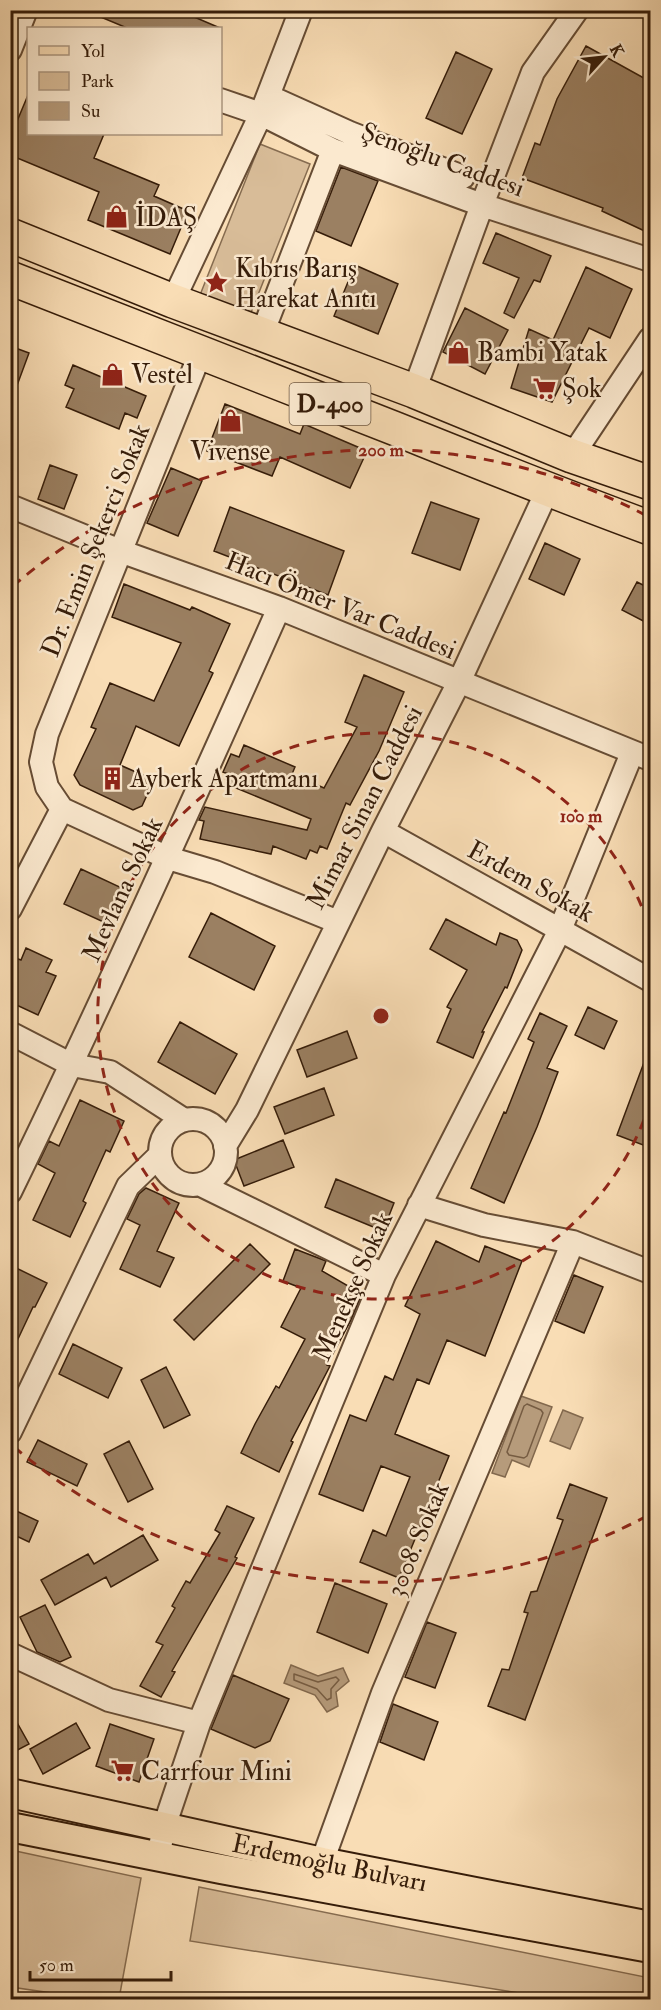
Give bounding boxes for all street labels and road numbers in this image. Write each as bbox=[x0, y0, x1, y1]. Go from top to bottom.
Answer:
street label: Şenoğlu Caddesi bbox=[357, 116, 529, 204]
road number: D-400 bbox=[290, 383, 370, 425]
street label: Dr. Emin Şekerci Sokak bbox=[35, 419, 158, 662]
street label: Hacı Ömer Var Caddesi bbox=[221, 544, 461, 667]
street label: Mimar Sinan Caddesi bbox=[300, 700, 430, 915]
street label: Mevlana Sokak bbox=[75, 812, 171, 967]
street label: Erdem Sokak bbox=[462, 834, 600, 930]
street label: Menekşe Sokak bbox=[306, 1206, 400, 1366]
street label: 3008. Sokak bbox=[379, 1477, 457, 1602]
street label: Erdemoğlu Bulvarı bbox=[229, 1828, 430, 1899]

